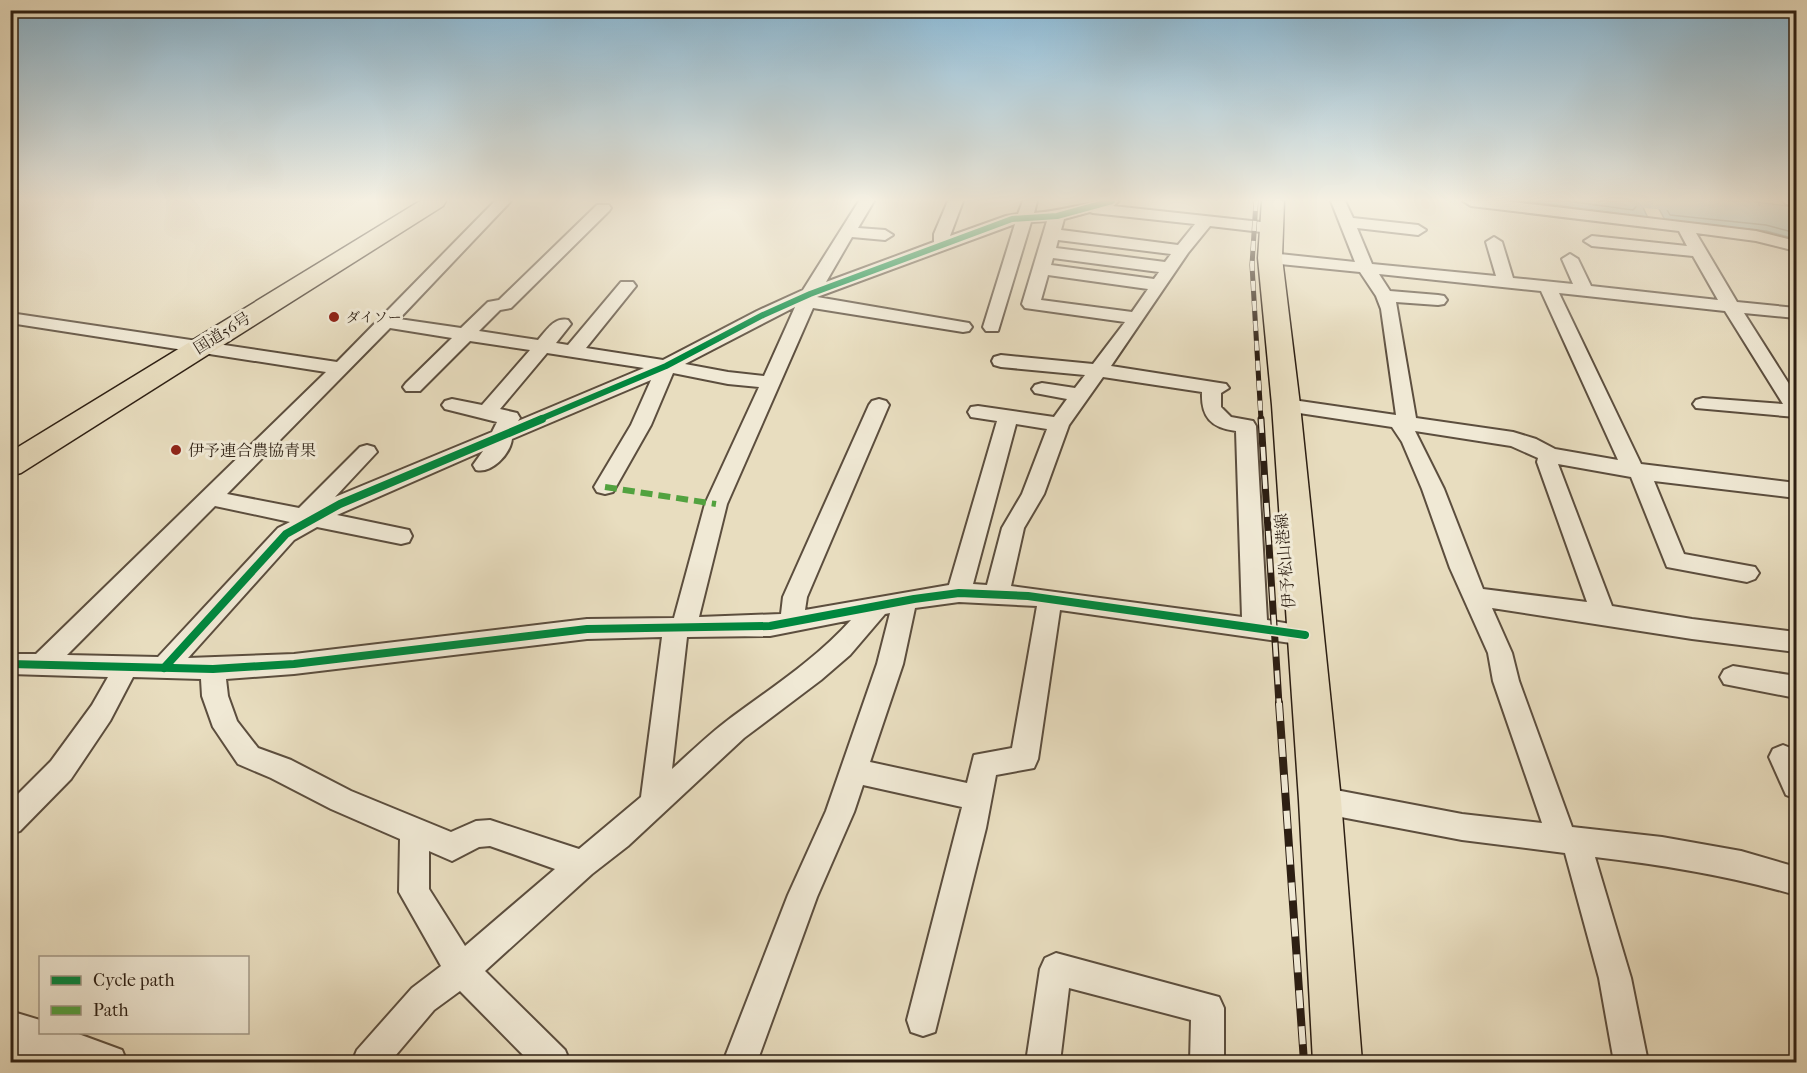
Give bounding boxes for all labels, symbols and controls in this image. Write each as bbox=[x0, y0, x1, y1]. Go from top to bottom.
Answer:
street label: 国道56号 bbox=[190, 308, 254, 358]
place label: ダイソー bbox=[346, 309, 402, 326]
marker: ダイソー bbox=[327, 310, 341, 324]
place label: 伊予連合農協青果 bbox=[188, 441, 316, 460]
marker: 伊予連合農協青果 bbox=[169, 443, 183, 457]
street label: 伊予松山港線 bbox=[1271, 512, 1299, 610]
legend bbox=[39, 956, 249, 1034]
text: Cycle path bbox=[93, 970, 174, 991]
text: Path bbox=[93, 1000, 129, 1021]

